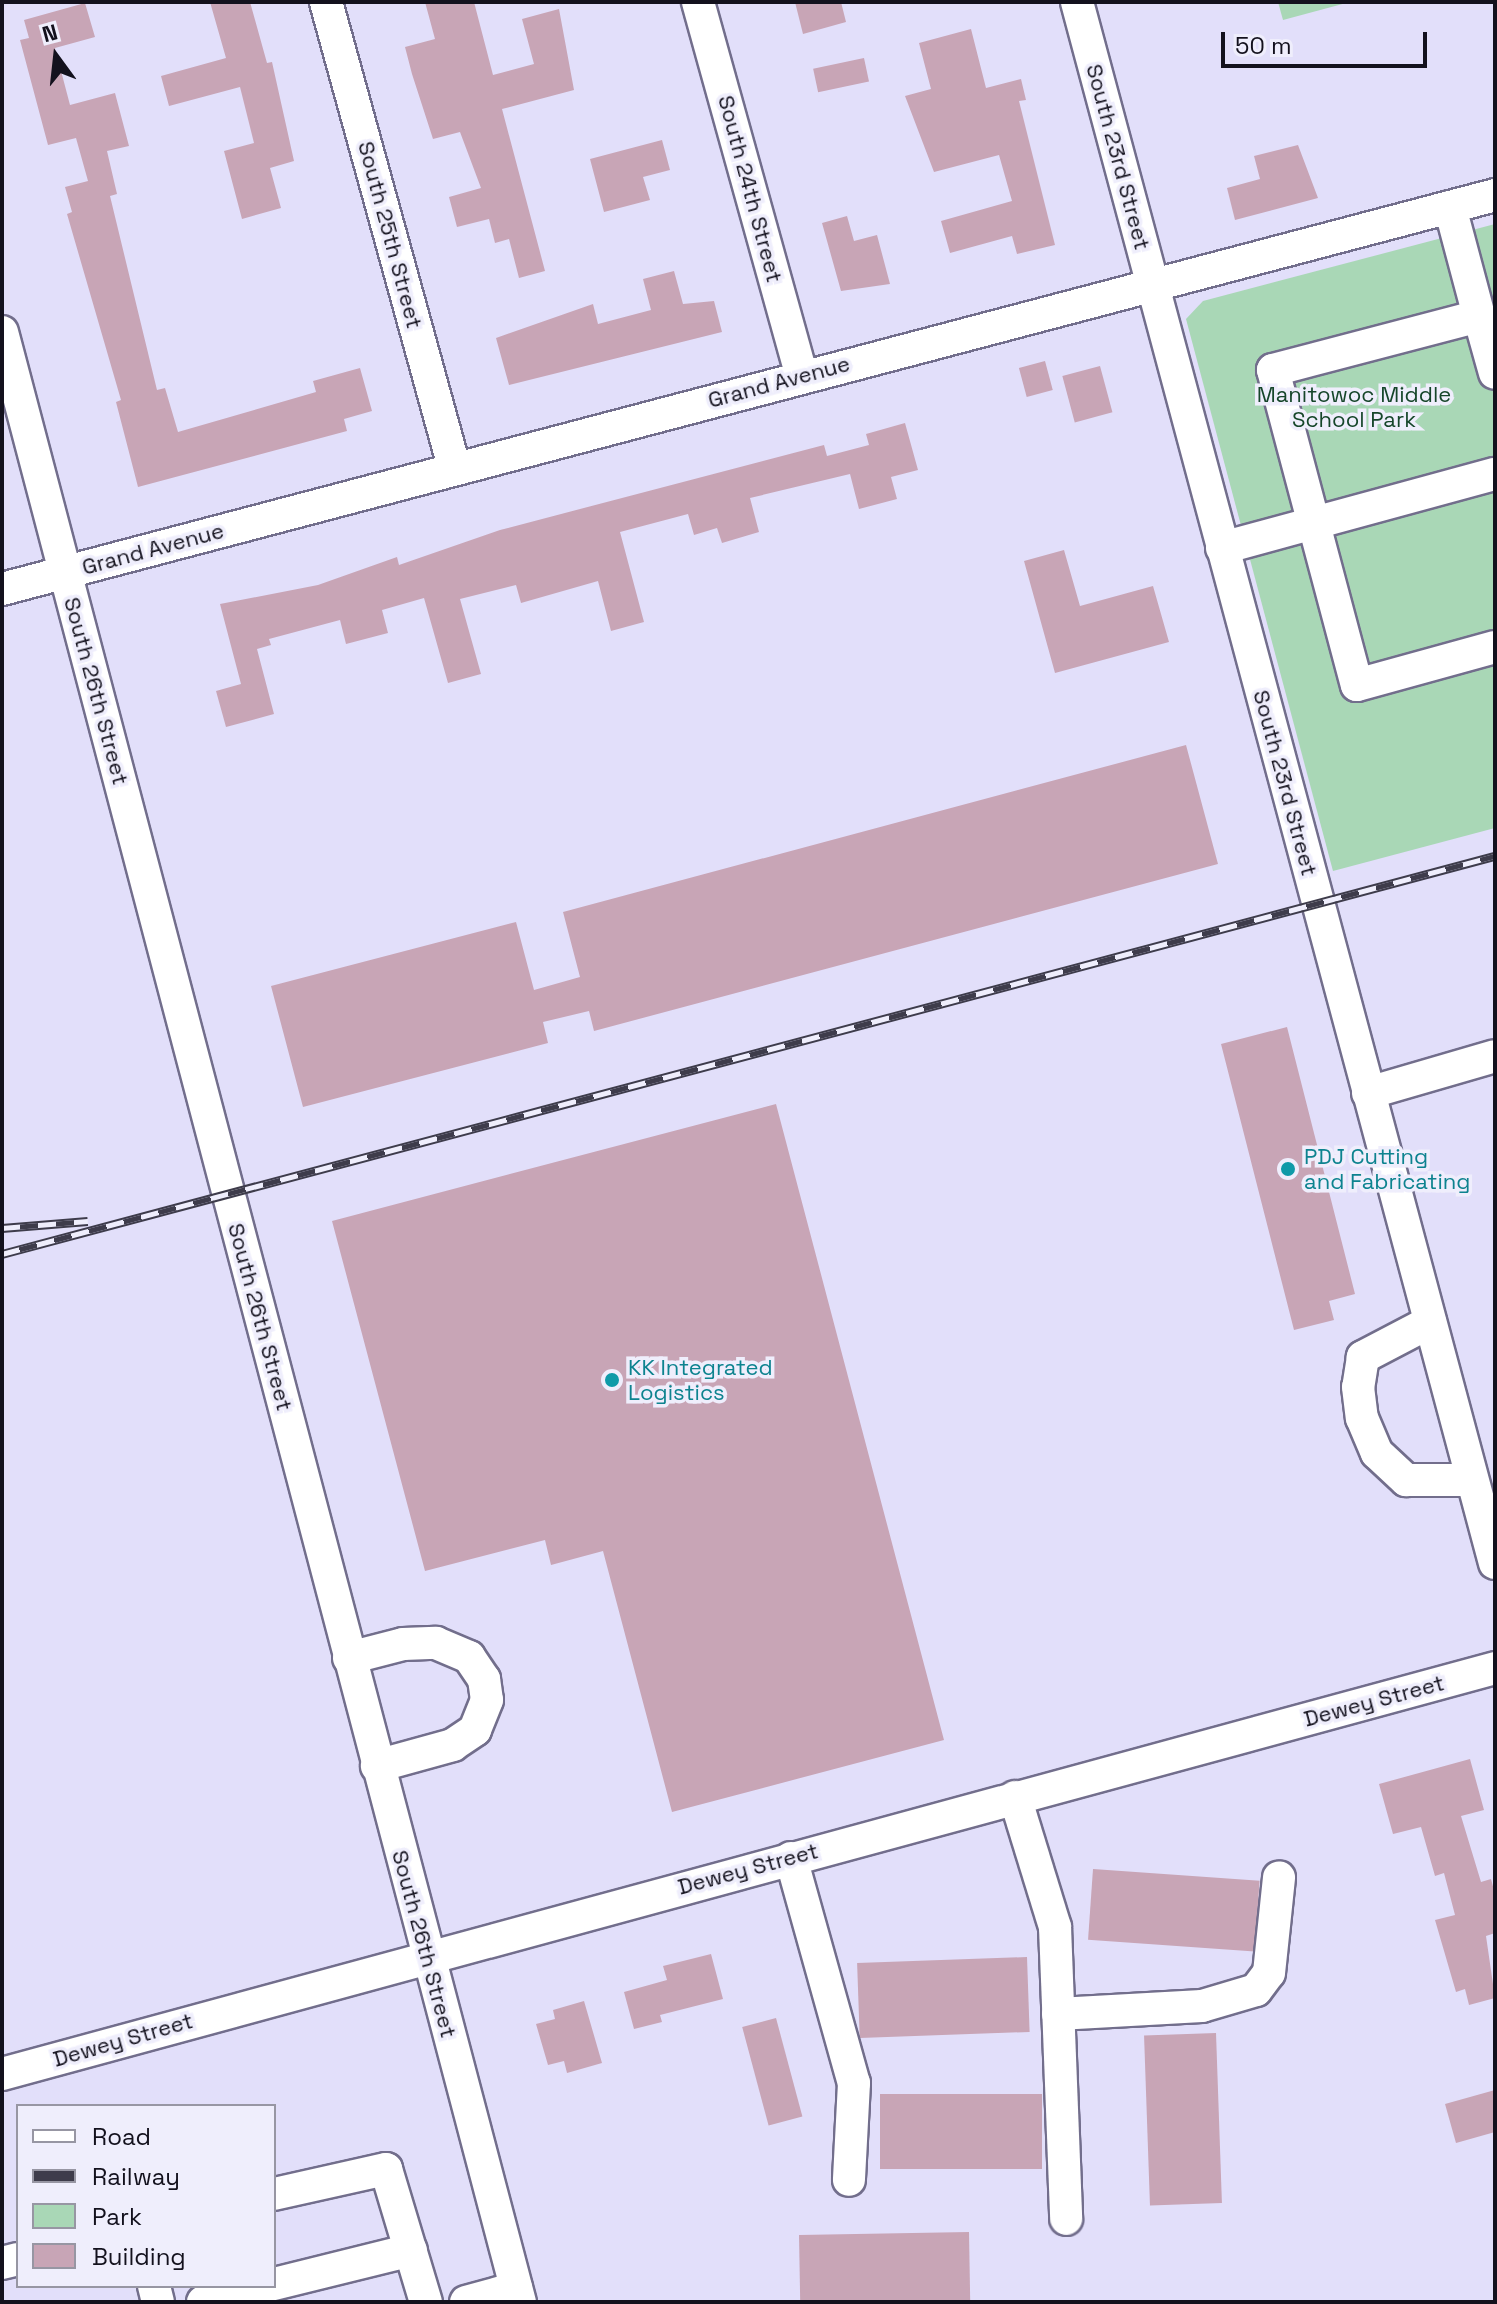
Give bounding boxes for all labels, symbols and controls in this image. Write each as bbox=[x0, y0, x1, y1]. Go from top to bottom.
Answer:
north arrow bbox=[16, 16, 96, 96]
scale bar bbox=[1225, 16, 1431, 66]
text: N bbox=[39, 17, 61, 48]
text: 50 m bbox=[1235, 30, 1292, 61]
street label: South 23rd Street bbox=[1081, 61, 1155, 253]
street label: South 24th Street bbox=[712, 93, 788, 285]
street label: South 25th Street bbox=[352, 138, 428, 332]
street label: Grand Avenue bbox=[705, 350, 853, 414]
park label: Manitowoc Middle School Park bbox=[1257, 381, 1451, 432]
street label: Grand Avenue bbox=[79, 517, 227, 581]
street label: South 26th Street bbox=[58, 594, 134, 788]
street label: South 23rd Street bbox=[1248, 687, 1322, 879]
place label: PDJ Cutting and Fabricating bbox=[1304, 1143, 1470, 1194]
marker: PDJ Cutting and Fabricating bbox=[1279, 1160, 1297, 1178]
street label: South 26th Street bbox=[222, 1220, 298, 1414]
place label: KK Integrated Logistics bbox=[628, 1354, 773, 1406]
marker: KK Integrated Logistics bbox=[603, 1371, 621, 1389]
street label: Dewey Street bbox=[1301, 1670, 1447, 1732]
street label: Dewey Street bbox=[675, 1838, 821, 1900]
street label: South 26th Street bbox=[386, 1847, 462, 2041]
street label: Dewey Street bbox=[50, 2007, 196, 2073]
legend bbox=[16, 2104, 276, 2288]
text: Road bbox=[92, 2121, 151, 2152]
text: Railway bbox=[92, 2161, 180, 2192]
text: Park bbox=[92, 2201, 142, 2232]
text: Building bbox=[92, 2241, 186, 2272]

